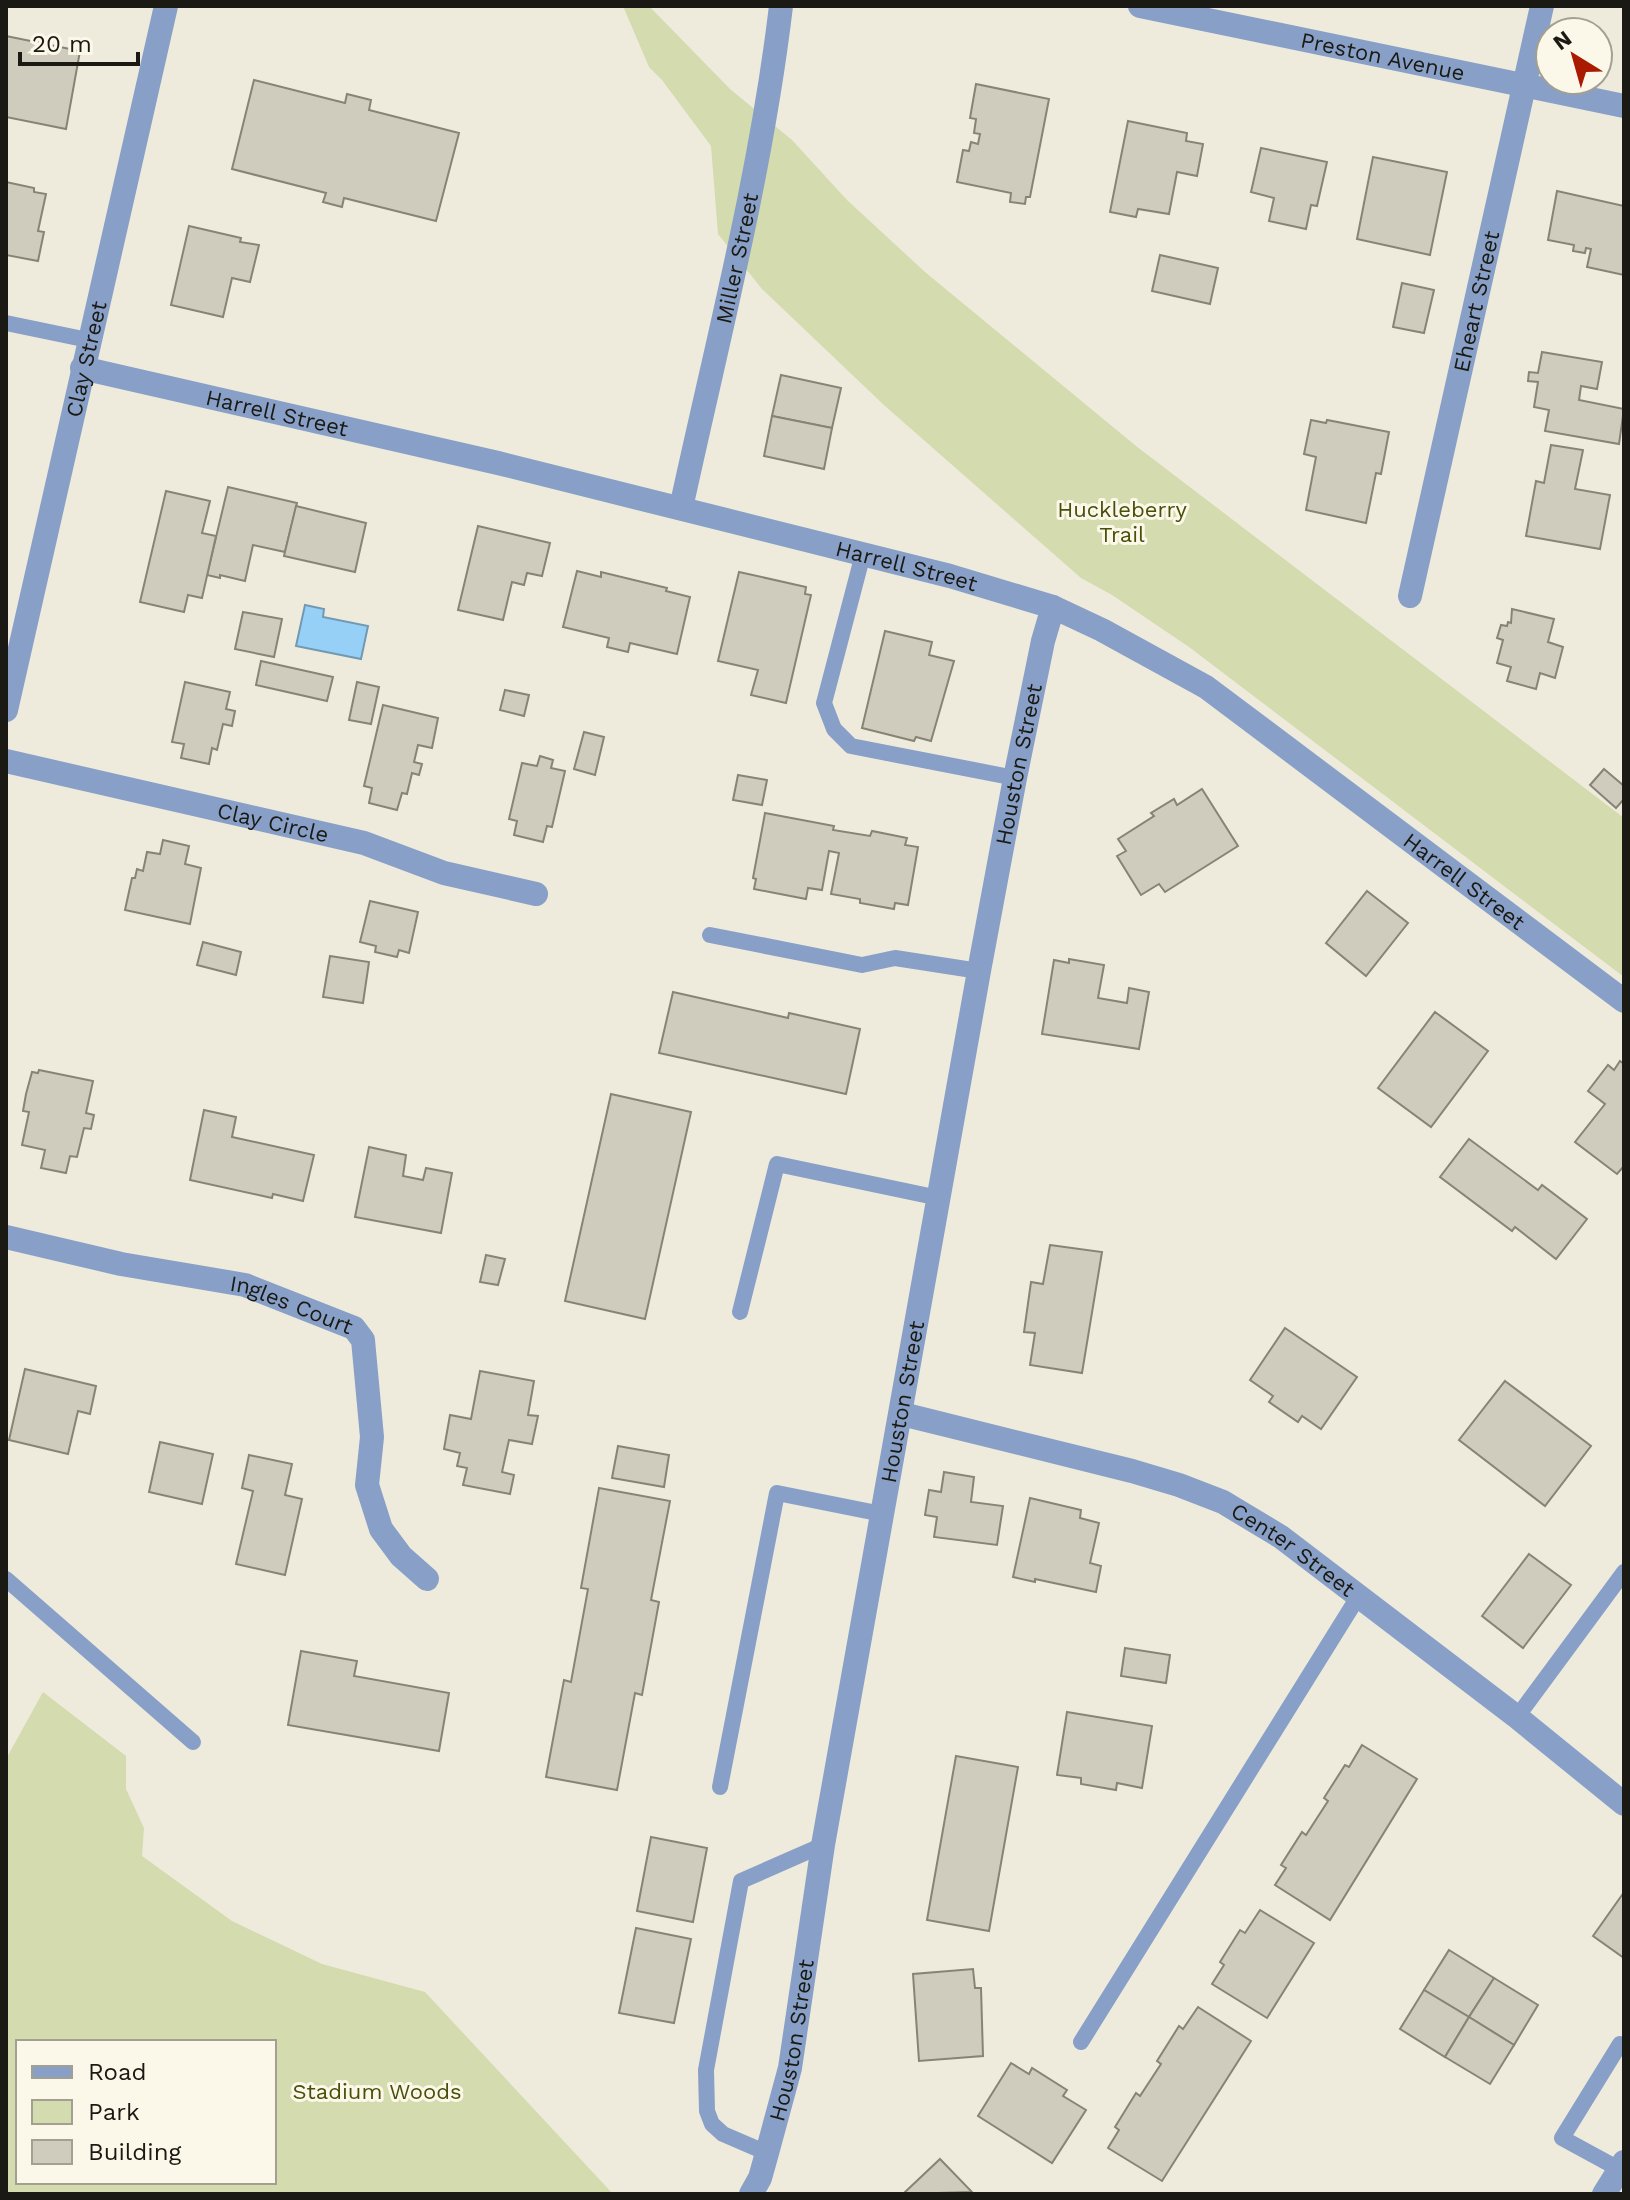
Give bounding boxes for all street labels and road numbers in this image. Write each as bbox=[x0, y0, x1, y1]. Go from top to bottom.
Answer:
street label: Preston Avenue bbox=[1299, 28, 1467, 86]
street label: Miller Street bbox=[711, 191, 763, 326]
street label: Eheart Street bbox=[1448, 228, 1504, 374]
street label: Clay Street bbox=[61, 299, 112, 419]
street label: Harrell Street bbox=[203, 385, 350, 441]
street label: Harrell Street bbox=[833, 536, 980, 597]
street label: Houston Street bbox=[991, 681, 1047, 847]
street label: Clay Circle bbox=[215, 798, 331, 847]
street label: Harrell Street bbox=[1398, 828, 1530, 935]
street label: Ingles Court bbox=[228, 1271, 356, 1339]
street label: Houston Street bbox=[876, 1319, 929, 1485]
street label: Center Street bbox=[1227, 1498, 1360, 1602]
street label: Houston Street bbox=[764, 1958, 819, 2124]

